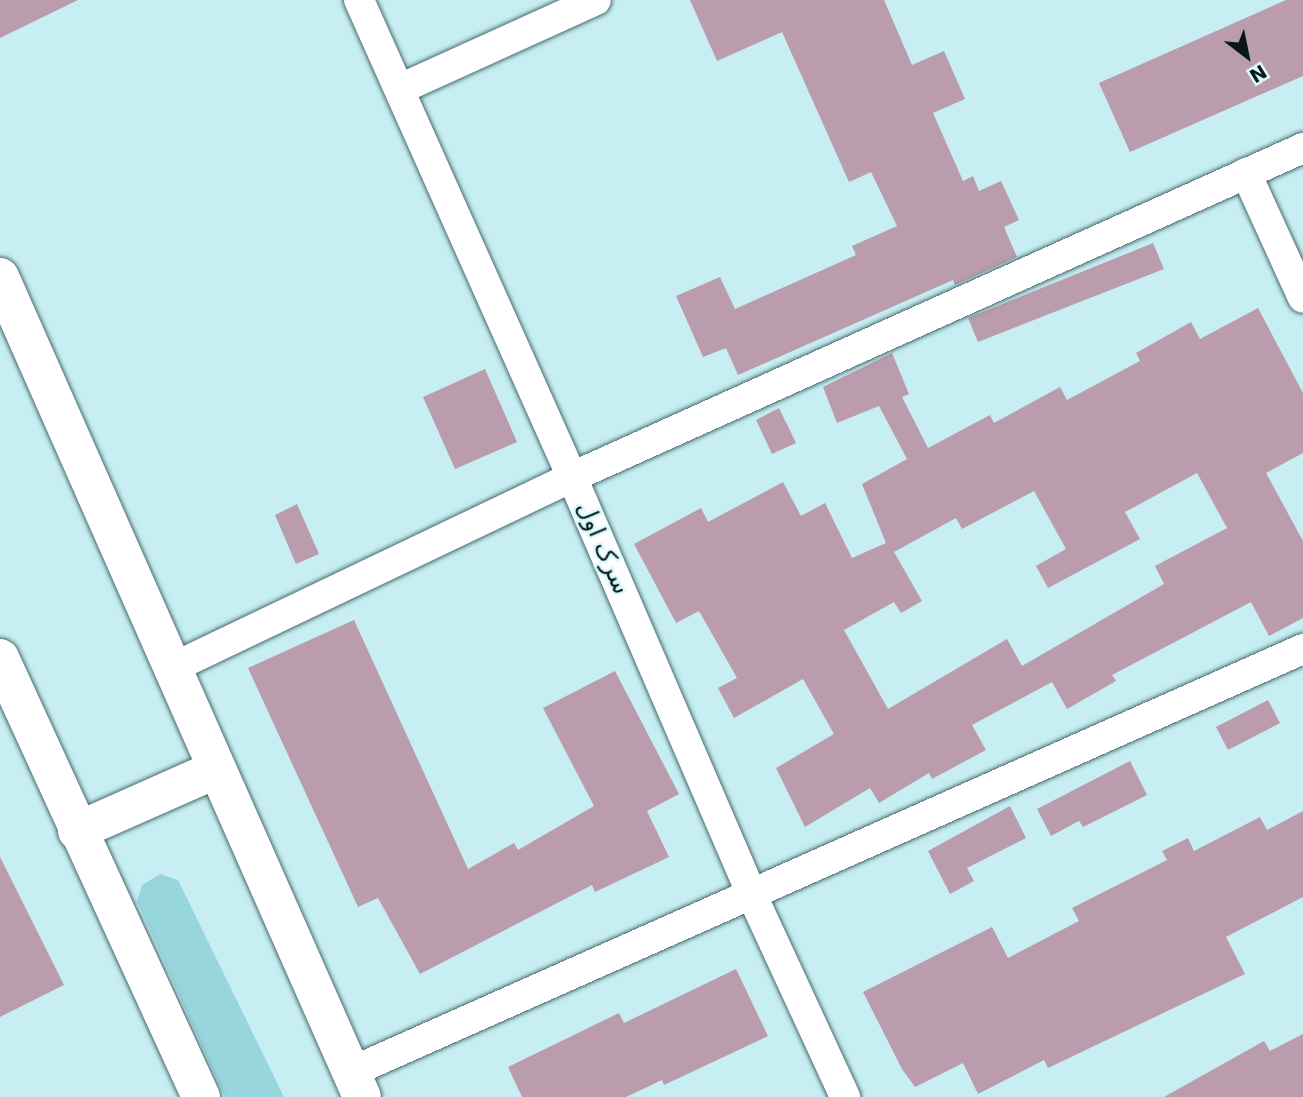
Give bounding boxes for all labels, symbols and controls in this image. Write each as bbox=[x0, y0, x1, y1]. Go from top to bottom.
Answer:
north arrow bbox=[1212, 21, 1282, 91]
text: N bbox=[1246, 60, 1271, 87]
street label: سرک‌ اول bbox=[571, 497, 635, 599]

